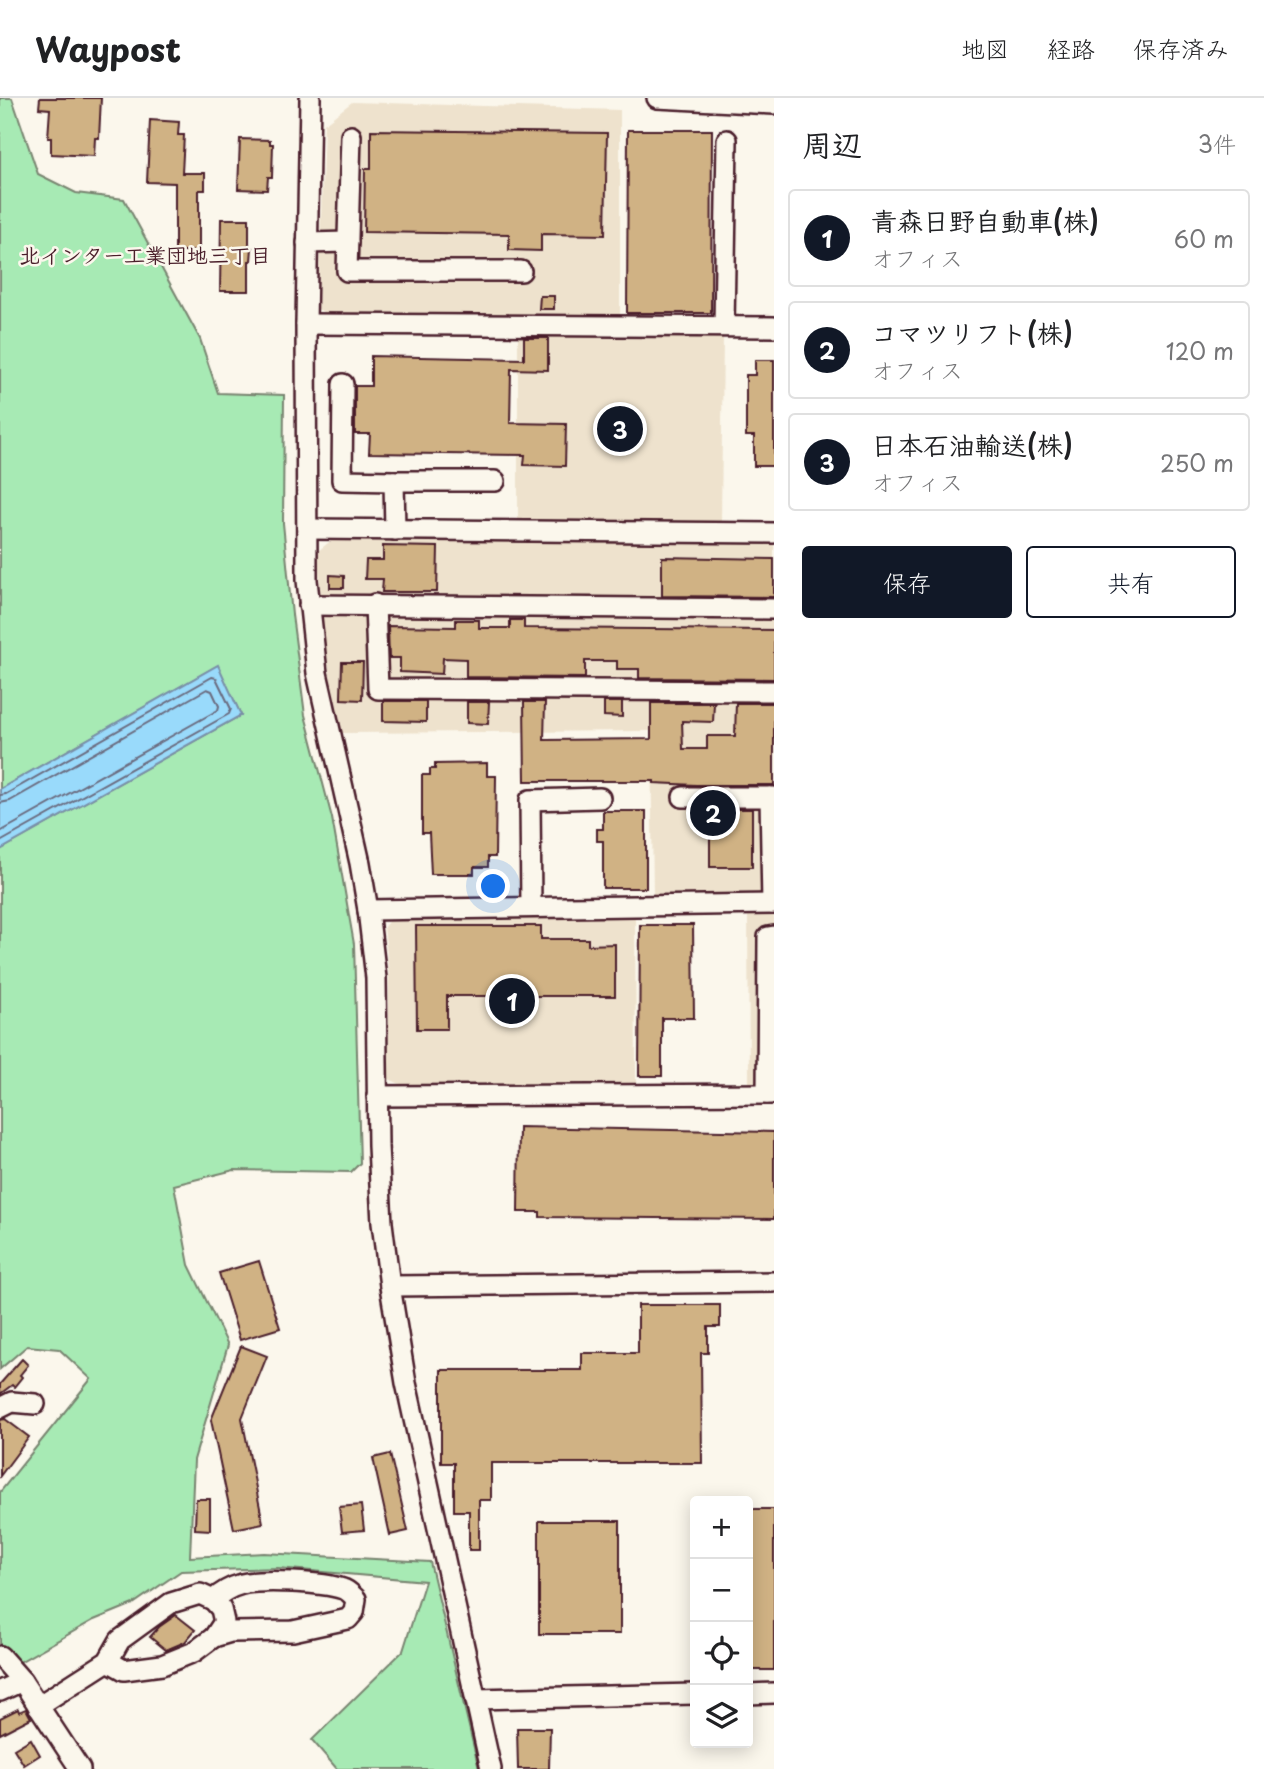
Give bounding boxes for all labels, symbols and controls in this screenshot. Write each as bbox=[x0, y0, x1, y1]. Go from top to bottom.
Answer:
text: Waypost bbox=[35, 23, 181, 73]
text: 地図 bbox=[961, 30, 1009, 66]
text: 経路 bbox=[1047, 30, 1095, 66]
text: 保存済み bbox=[1133, 30, 1229, 66]
text: 周辺 bbox=[802, 121, 862, 166]
text: 3件 bbox=[1198, 126, 1236, 161]
text: 青森日野自動車(株) bbox=[871, 201, 1099, 240]
text: 1 bbox=[822, 221, 833, 256]
text: 60 m bbox=[1174, 221, 1234, 256]
district label: 北インター工業団地三丁目 bbox=[19, 238, 271, 270]
text: オフィス bbox=[871, 240, 963, 275]
text: コマツリフト(株) bbox=[871, 313, 1073, 352]
text: 2 bbox=[819, 333, 835, 368]
text: 120 m bbox=[1166, 333, 1234, 368]
text: オフィス bbox=[871, 352, 963, 387]
pin: 3 bbox=[597, 403, 643, 455]
text: 日本石油輸送(株) bbox=[871, 425, 1073, 464]
text: 3 bbox=[819, 445, 835, 480]
text: 250 m bbox=[1160, 445, 1234, 480]
text: オフィス bbox=[871, 464, 963, 499]
button: 保存 bbox=[802, 546, 1012, 618]
button: 共有 bbox=[1026, 546, 1236, 618]
pin: 2 bbox=[690, 787, 736, 839]
your location bbox=[476, 869, 510, 903]
pin: 1 bbox=[489, 975, 535, 1027]
map controls bbox=[690, 1496, 753, 1748]
button: + bbox=[690, 1496, 753, 1559]
button: − bbox=[690, 1559, 753, 1622]
button: locate bbox=[690, 1622, 753, 1685]
button: layers bbox=[690, 1685, 753, 1748]

